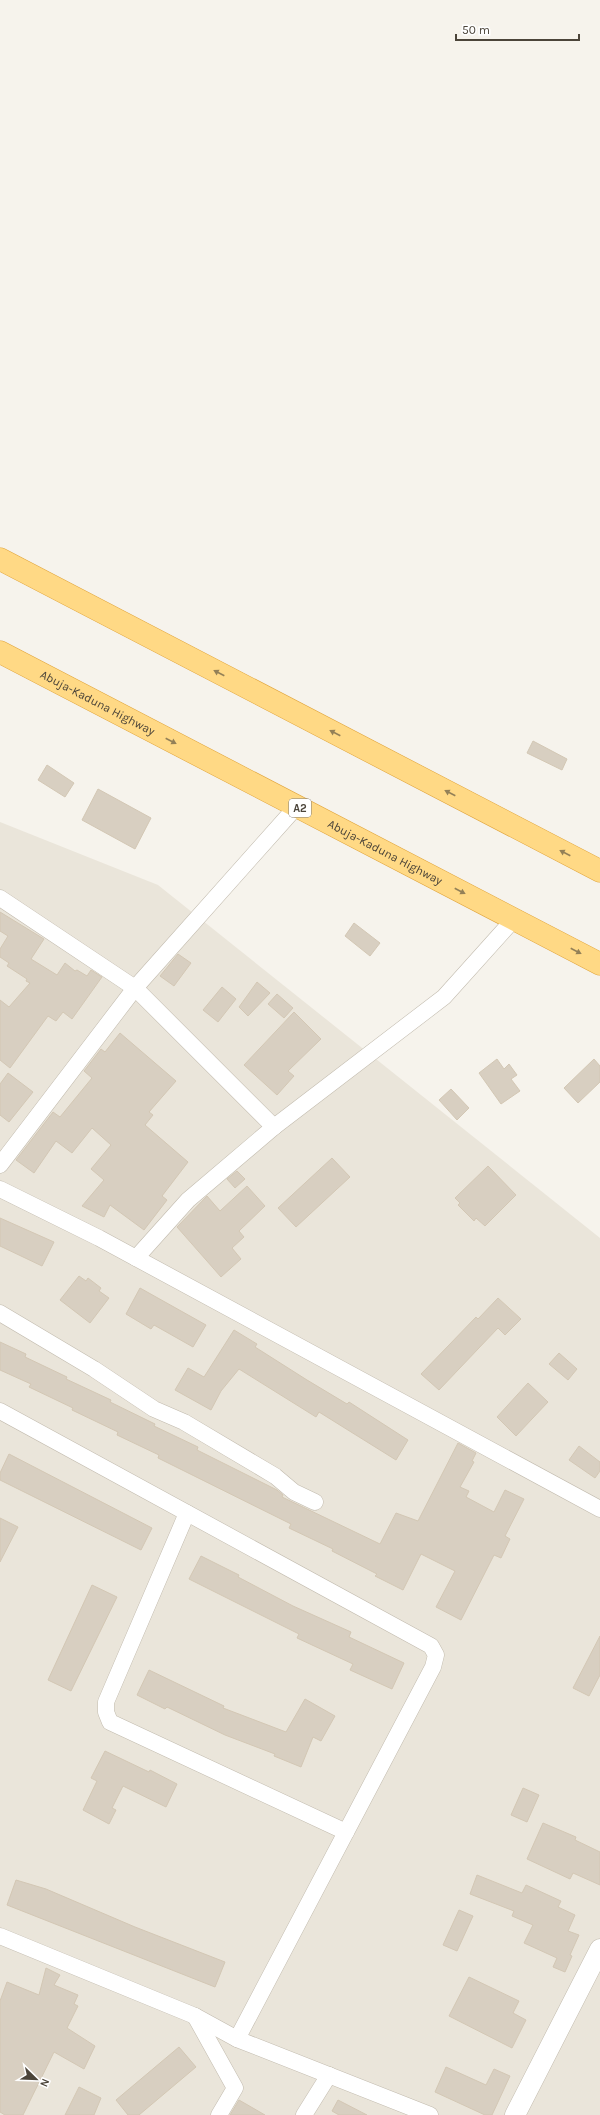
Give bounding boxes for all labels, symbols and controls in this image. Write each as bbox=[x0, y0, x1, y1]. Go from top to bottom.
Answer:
scale bar bbox=[456, 16, 579, 42]
text: 50 m bbox=[462, 23, 490, 37]
street label: Abuja-Kaduna Highway bbox=[38, 667, 158, 739]
one-way arrow bbox=[213, 670, 225, 676]
one-way arrow bbox=[329, 730, 340, 736]
one-way arrow bbox=[165, 738, 177, 744]
one-way arrow bbox=[444, 790, 456, 796]
road number: A2 bbox=[289, 799, 311, 817]
street label: Abuja-Kaduna Highway bbox=[325, 817, 445, 888]
one-way arrow bbox=[560, 849, 571, 856]
one-way arrow bbox=[455, 888, 466, 895]
one-way arrow bbox=[570, 948, 581, 955]
north arrow bbox=[16, 2059, 56, 2099]
text: N bbox=[37, 2077, 52, 2089]

